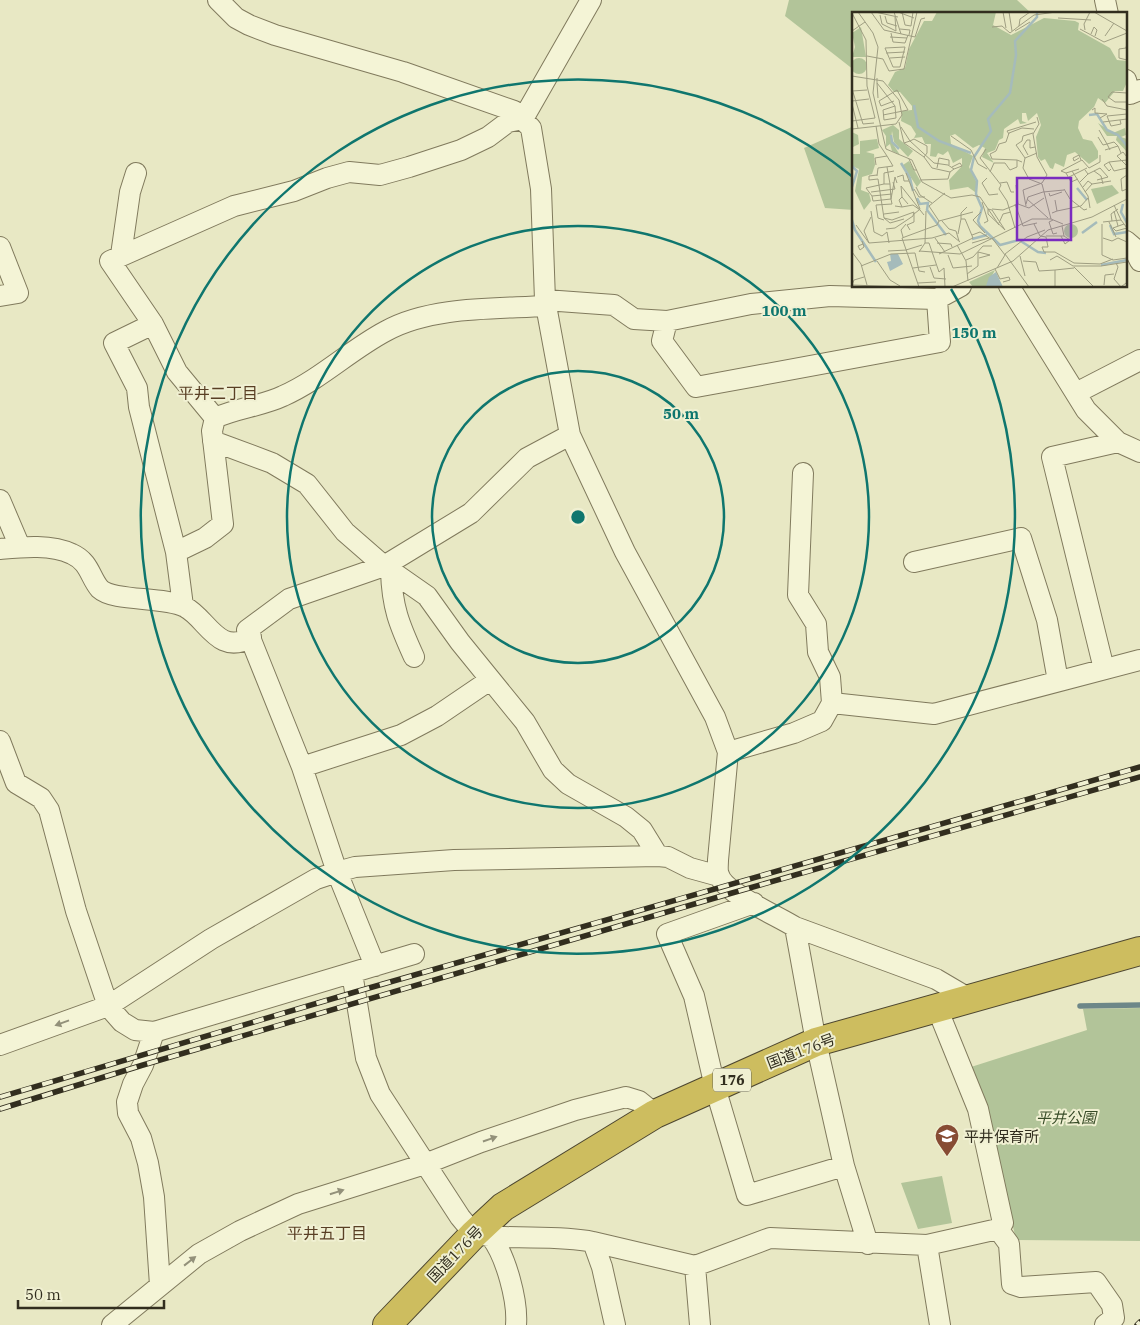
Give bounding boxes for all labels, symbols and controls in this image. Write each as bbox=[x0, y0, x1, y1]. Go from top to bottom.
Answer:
inset map bbox=[852, 12, 1128, 288]
text: 100 m bbox=[761, 301, 807, 320]
text: 150 m bbox=[951, 323, 997, 342]
district label: 平井二丁目 bbox=[178, 383, 258, 403]
text: 50 m bbox=[663, 404, 699, 423]
centre of rings bbox=[569, 508, 587, 526]
one-way arrow bbox=[55, 1019, 70, 1027]
street label: 国道176号 bbox=[764, 1029, 838, 1073]
road number: 176 bbox=[713, 1068, 751, 1092]
park label: 平井公園 bbox=[1036, 1108, 1098, 1127]
school or university icon: 平井保育所 bbox=[934, 1123, 960, 1157]
place label: 平井保育所 bbox=[964, 1127, 1039, 1146]
one-way arrow bbox=[483, 1134, 498, 1142]
one-way arrow bbox=[329, 1188, 344, 1195]
street label: 国道176号 bbox=[423, 1221, 487, 1287]
district label: 平井五丁目 bbox=[287, 1223, 367, 1243]
one-way arrow bbox=[184, 1256, 197, 1267]
scale bar bbox=[18, 1278, 164, 1310]
text: 50 m bbox=[25, 1285, 61, 1304]

